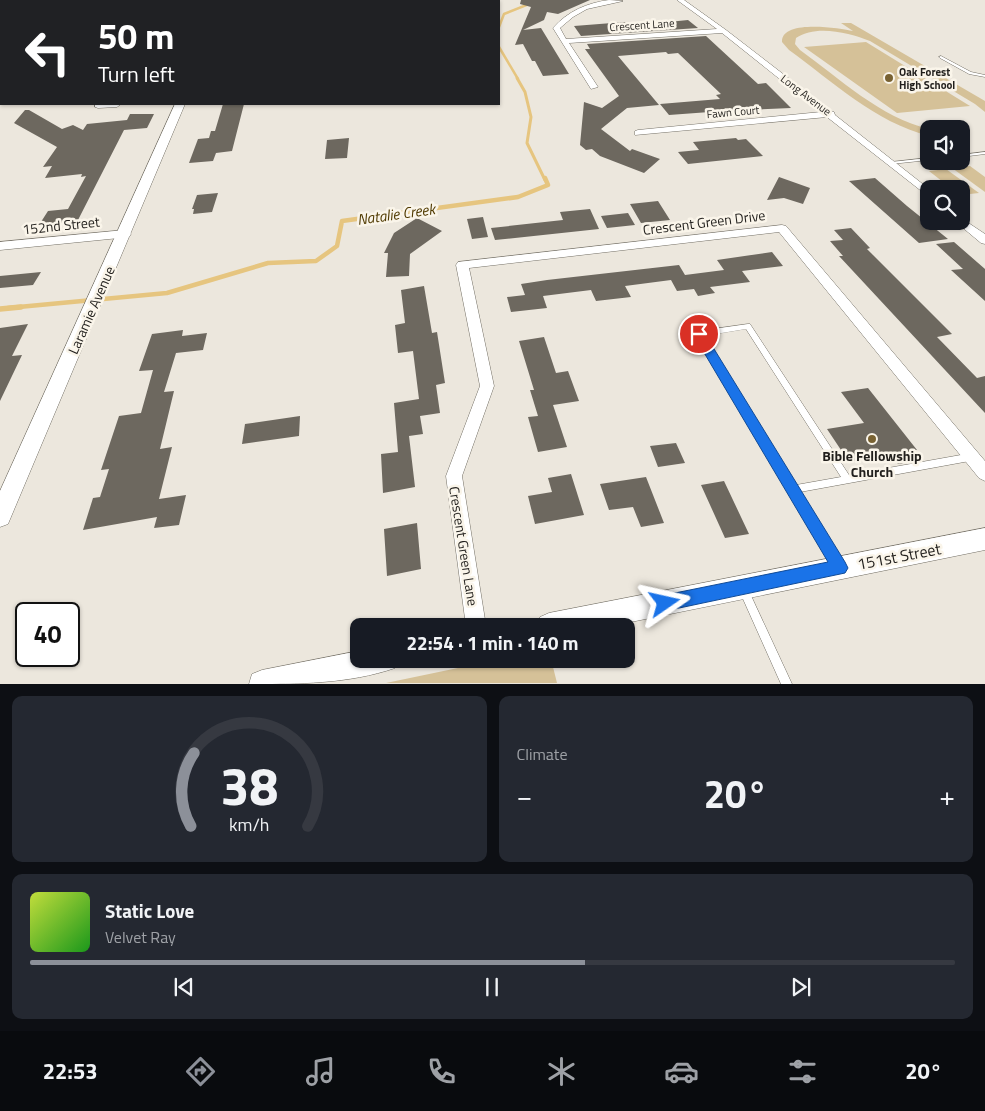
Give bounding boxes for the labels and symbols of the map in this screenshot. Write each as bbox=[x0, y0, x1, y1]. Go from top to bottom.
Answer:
street label: Crescent Lane bbox=[609, 15, 675, 35]
place label: Oak Forest High School bbox=[899, 64, 955, 93]
street label: Long Avenue bbox=[777, 71, 835, 120]
marker: Oak Forest High School bbox=[883, 72, 895, 84]
street label: Fawn Court bbox=[706, 102, 760, 122]
water label: Natalie Creek bbox=[356, 197, 439, 231]
street label: Crescent Green Drive bbox=[642, 204, 766, 240]
street label: 152nd Street bbox=[21, 210, 101, 239]
street label: Laramie Avenue bbox=[62, 263, 120, 357]
pin bbox=[678, 313, 720, 355]
marker: Bible Fellowship Church bbox=[866, 433, 878, 445]
place label: Bible Fellowship Church bbox=[822, 445, 922, 482]
street label: Crescent Green Lane bbox=[444, 485, 484, 607]
street label: 151st Street bbox=[855, 536, 943, 576]
position arrow bbox=[638, 576, 690, 628]
speed limit sign: 40 bbox=[15, 602, 80, 667]

